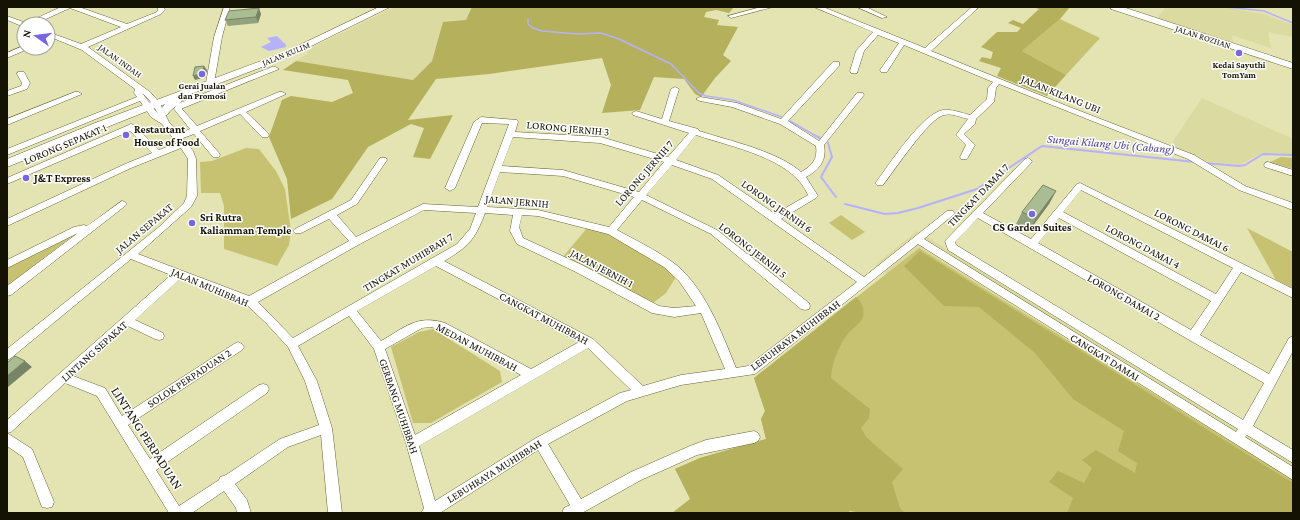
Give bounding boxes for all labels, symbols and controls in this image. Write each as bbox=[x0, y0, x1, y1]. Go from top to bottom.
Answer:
north arrow bbox=[16, 16, 56, 56]
street label: JALAN ROZHAN bbox=[1173, 23, 1232, 51]
text: N bbox=[20, 28, 33, 39]
street label: JALAN KULIM bbox=[260, 40, 312, 68]
street label: JALAN INDAH bbox=[96, 41, 143, 80]
marker: Kedai Sayuthi TomYam bbox=[1234, 48, 1244, 58]
place label: Kedai Sayuthi TomYam bbox=[1213, 60, 1266, 80]
marker: Gerai Jualan dan Promosi bbox=[197, 69, 207, 79]
street label: JALAN KILANG UBI bbox=[1018, 72, 1103, 116]
place label: Gerai Jualan dan Promosi bbox=[178, 81, 226, 101]
street label: LORONG JERNIH 3 bbox=[526, 118, 610, 139]
street label: LORONG SEPAKAT 1 bbox=[22, 121, 108, 167]
place label: Restautant House of Food bbox=[134, 123, 199, 148]
marker: Restautant House of Food bbox=[121, 130, 131, 140]
water label: Sungai Kilang Ubi (Cabang) bbox=[1047, 131, 1175, 157]
street label: LORONG JERNIH 7 bbox=[612, 138, 676, 209]
street label: TINGKAT DAMAI 7 bbox=[945, 161, 1011, 229]
place label: J&T Express bbox=[33, 172, 91, 184]
marker: J&T Express bbox=[21, 173, 31, 183]
street label: LORONG JERNIH 6 bbox=[739, 177, 815, 236]
street label: JALAN JERNIH bbox=[484, 192, 549, 211]
street label: JALAN SEPAKAT bbox=[112, 201, 176, 257]
street label: LORONG DAMAI 6 bbox=[1153, 206, 1231, 254]
marker: CS Garden Suites bbox=[1027, 209, 1037, 219]
place label: Sri Rutra Kaliamman Temple bbox=[200, 211, 291, 236]
marker: Sri Rutra Kaliamman Temple bbox=[187, 218, 197, 228]
street label: LORONG JERNIH 5 bbox=[716, 220, 789, 281]
place label: CS Garden Suites bbox=[993, 221, 1072, 233]
street label: LORONG DAMAI 4 bbox=[1104, 221, 1183, 271]
street label: TINGKAT MUHIBBAH 7 bbox=[361, 230, 455, 294]
street label: JALAN JERNIH 1 bbox=[567, 246, 636, 291]
street label: JALAN MUHIBBAH bbox=[168, 265, 250, 310]
street label: LORONG DAMAI 2 bbox=[1086, 271, 1162, 323]
street label: CANGKAT MUHIBBAH bbox=[497, 289, 591, 347]
street label: LEBUHRAYA MUHIBBAH bbox=[748, 297, 842, 373]
street label: LINTANG SEPAKAT bbox=[59, 318, 129, 384]
street label: MEDAN MUHIBBAH bbox=[434, 321, 520, 373]
street label: CANGKAT DAMAI bbox=[1068, 331, 1142, 383]
street label: SOLOK PERPADUAN 2 bbox=[145, 346, 233, 410]
street label: GERBANG MUHIBBAH bbox=[377, 357, 421, 455]
street label: LINTANG PERPADUAN bbox=[108, 384, 186, 492]
street label: LEBUHRAYA MUHIBBAH bbox=[444, 437, 544, 505]

